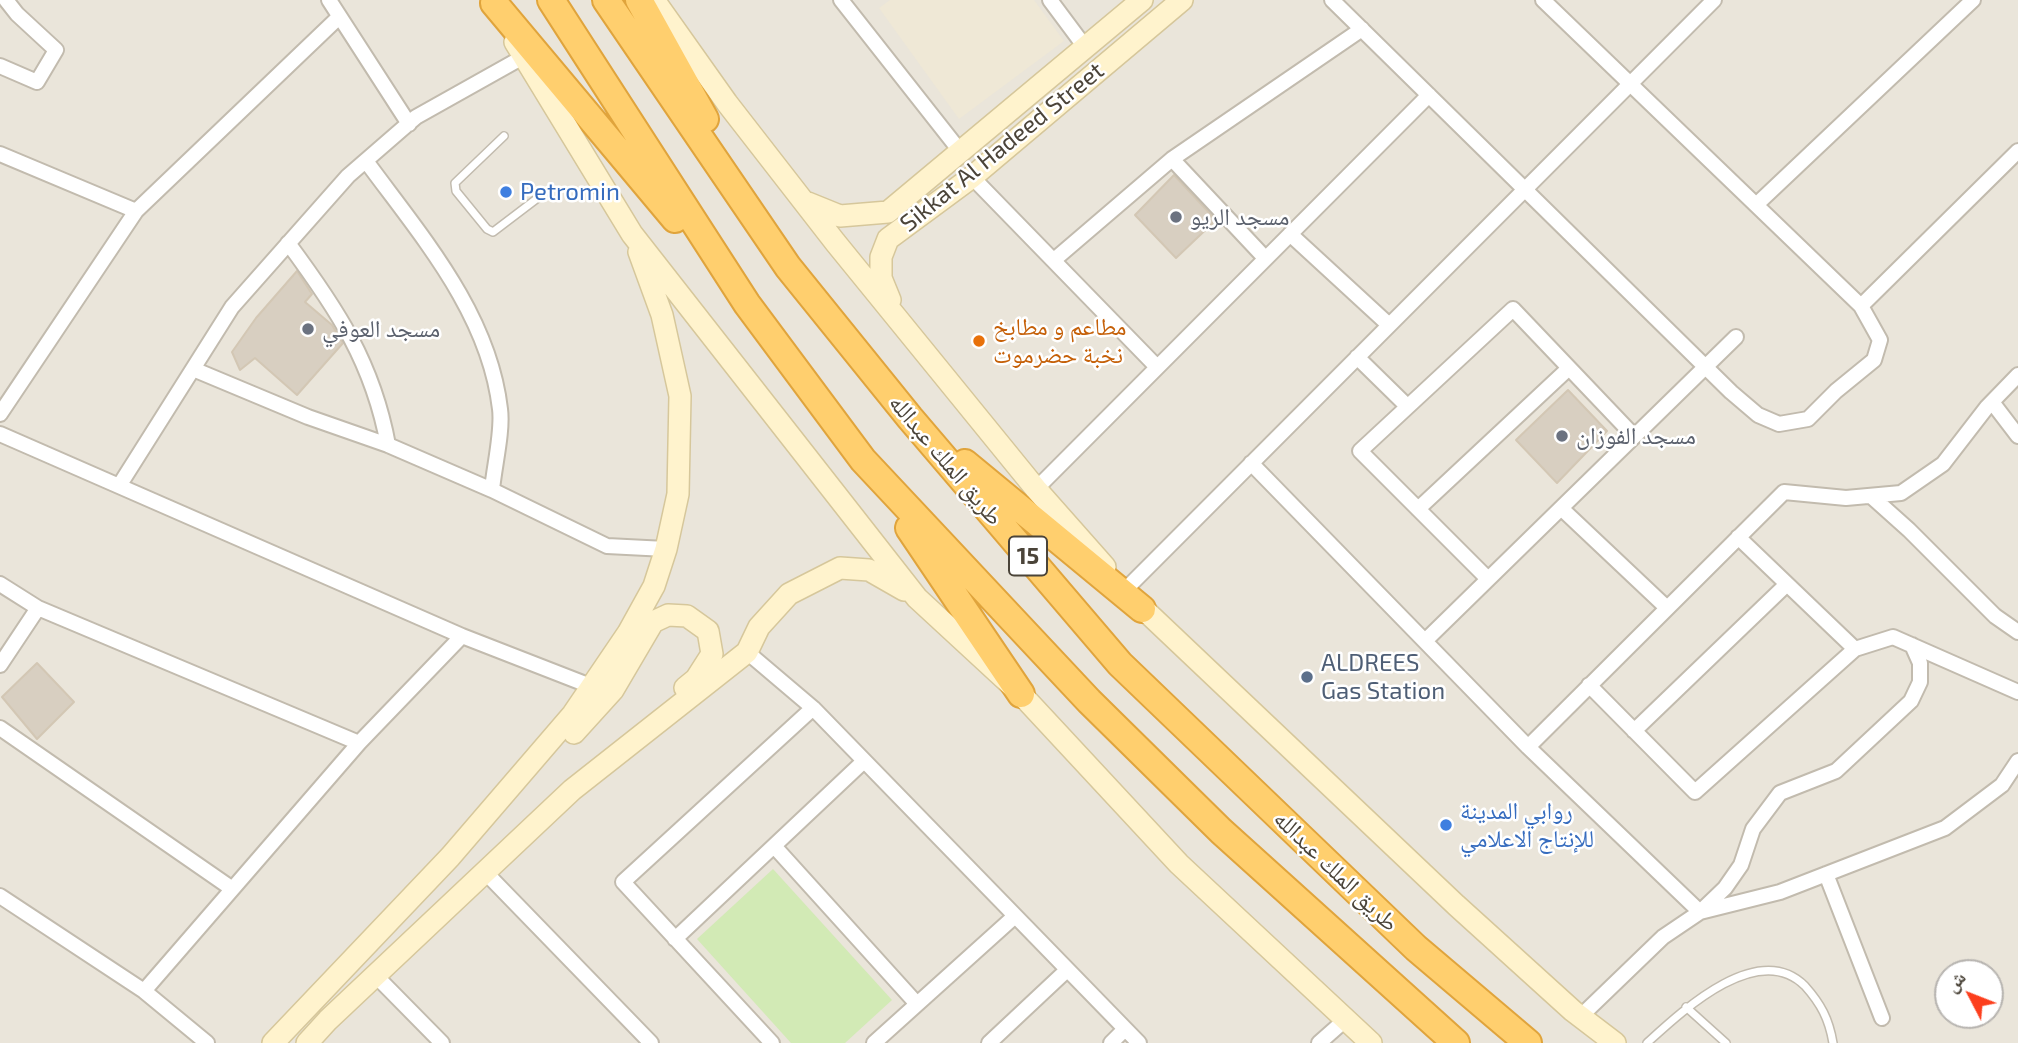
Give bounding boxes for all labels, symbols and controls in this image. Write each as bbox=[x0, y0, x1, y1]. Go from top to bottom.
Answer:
street label: Sikkat Al Hadeed Street bbox=[894, 56, 1110, 238]
place label: Petromin bbox=[520, 178, 620, 206]
marker: Petromin bbox=[498, 184, 514, 200]
place label: مسجد الريو bbox=[1190, 203, 1290, 231]
marker: مسجد الريو bbox=[1168, 209, 1184, 225]
place label: مطاعم و مطابخ نخبة حضرموت bbox=[993, 313, 1127, 369]
place label: مسجد العوفي bbox=[322, 315, 440, 343]
marker: مسجد العوفي bbox=[300, 321, 316, 337]
marker: مطاعم و مطابخ نخبة حضرموت bbox=[971, 333, 987, 349]
street label: طريق الملك عبدالله bbox=[883, 389, 1009, 531]
place label: مسجد الفوزان bbox=[1576, 422, 1696, 450]
marker: مسجد الفوزان bbox=[1554, 428, 1570, 444]
road number: 15 bbox=[1009, 536, 1047, 576]
place label: ALDREES Gas Station bbox=[1321, 649, 1445, 705]
marker: ALDREES Gas Station bbox=[1299, 669, 1315, 685]
place label: روابي المدينة للإنتاج الاعلامي bbox=[1460, 797, 1594, 853]
street label: طريق الملك عبدالله bbox=[1268, 804, 1404, 938]
marker: روابي المدينة للإنتاج الاعلامي bbox=[1438, 817, 1454, 833]
north arrow bbox=[1934, 959, 2004, 1029]
text: ش bbox=[1939, 966, 1970, 996]

